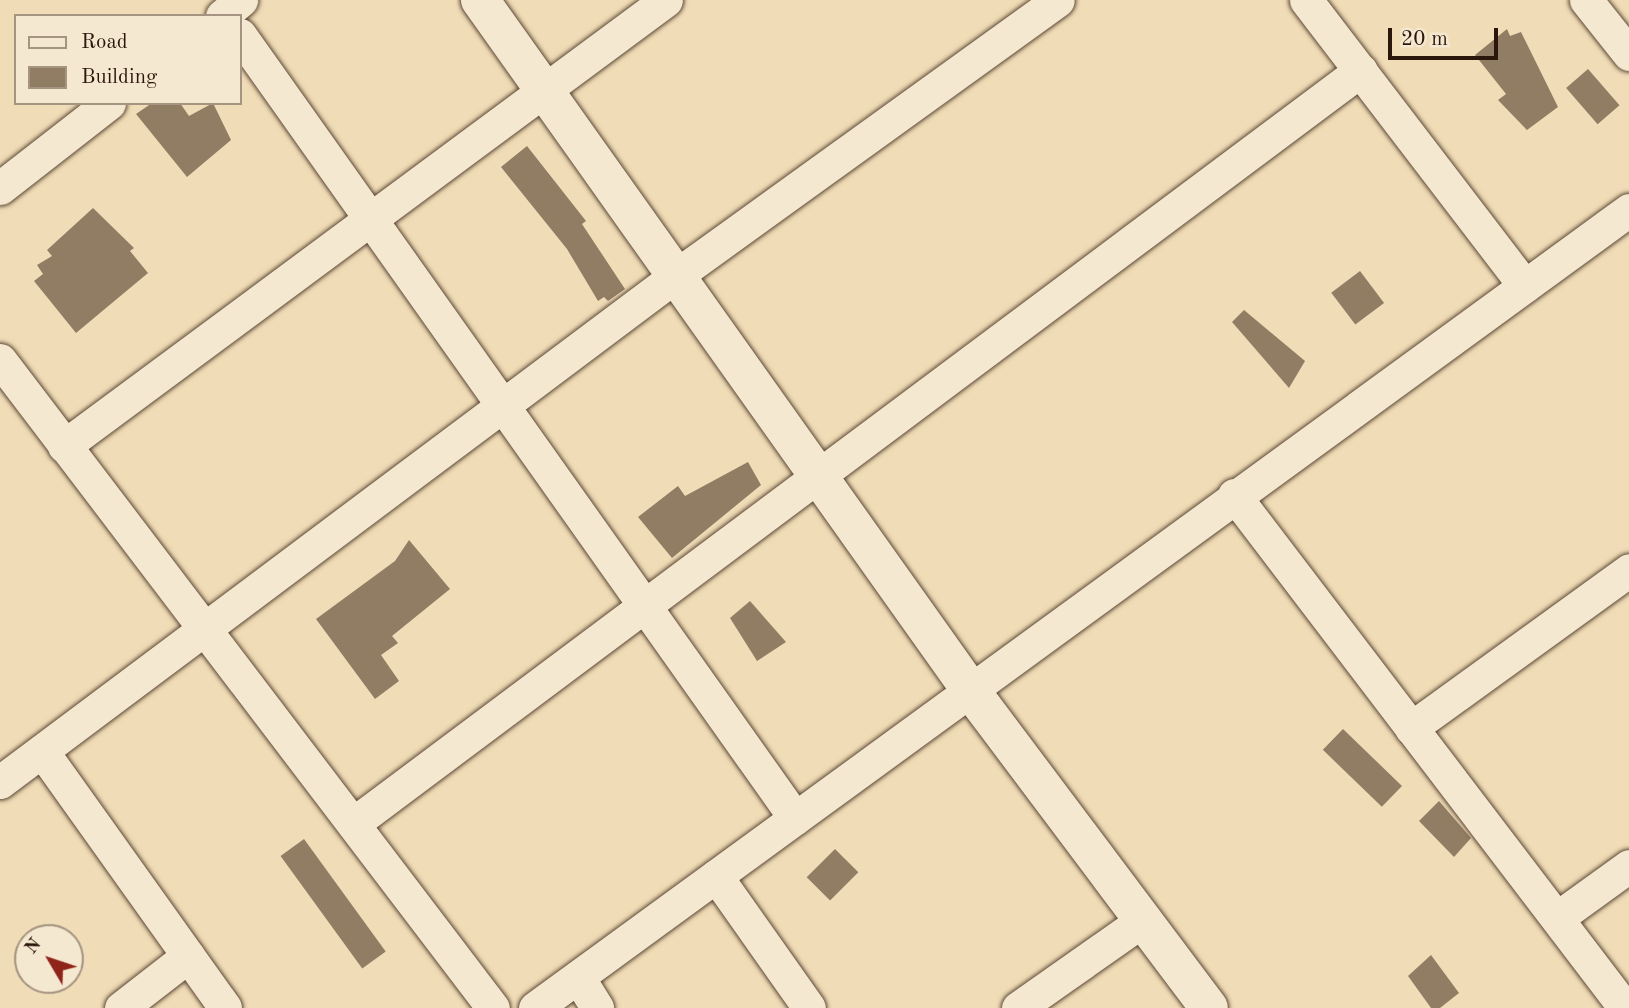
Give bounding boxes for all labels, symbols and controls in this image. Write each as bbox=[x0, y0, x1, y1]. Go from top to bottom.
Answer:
legend bbox=[14, 14, 242, 105]
scale bar bbox=[1391, 14, 1501, 58]
text: 20 m bbox=[1401, 29, 1448, 50]
text: Road bbox=[81, 32, 128, 53]
text: Building bbox=[81, 67, 157, 88]
north arrow bbox=[14, 924, 84, 994]
text: N bbox=[22, 935, 46, 958]

